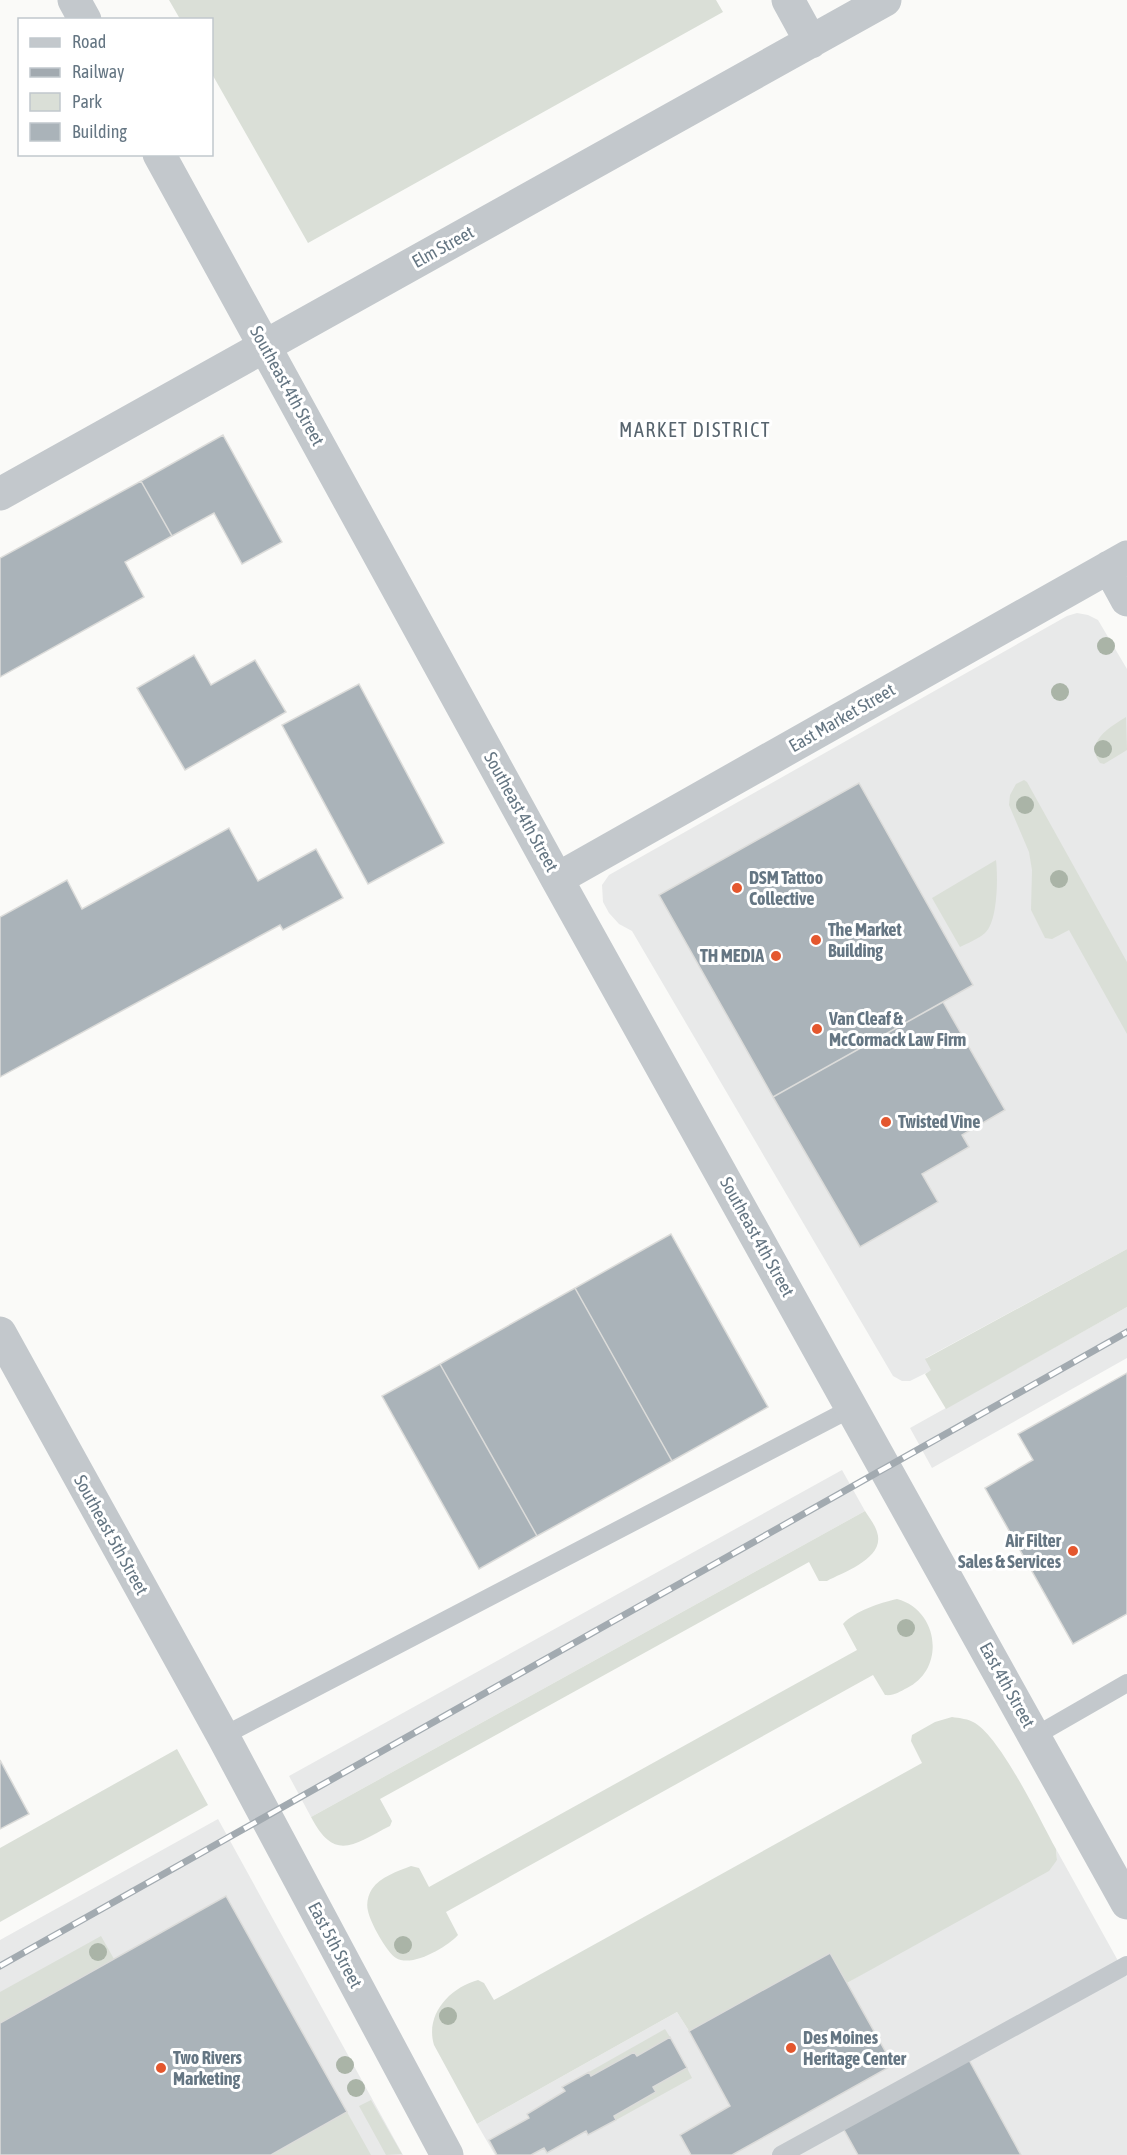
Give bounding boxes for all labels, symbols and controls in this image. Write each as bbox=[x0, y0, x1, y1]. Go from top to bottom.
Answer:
legend bbox=[18, 18, 213, 156]
text: Road bbox=[72, 31, 106, 52]
text: Railway bbox=[72, 61, 124, 82]
text: Park bbox=[72, 91, 102, 112]
text: Building bbox=[72, 121, 127, 142]
street label: Elm Street bbox=[408, 221, 477, 272]
street label: Southeast 4th Street bbox=[246, 322, 329, 449]
district label: MARKET DISTRICT bbox=[619, 418, 771, 441]
street label: East Market Street bbox=[785, 679, 898, 756]
street label: Southeast 4th Street bbox=[480, 748, 563, 875]
place label: DSM Tattoo Collective bbox=[749, 867, 823, 909]
marker: DSM Tattoo Collective bbox=[730, 881, 744, 895]
place label: The Market Building bbox=[828, 919, 902, 961]
marker: The Market Building bbox=[809, 933, 823, 947]
place label: TH MEDIA bbox=[700, 945, 764, 966]
marker: TH MEDIA bbox=[769, 949, 783, 963]
place label: Van Cleaf & McCormack Law Firm bbox=[828, 1008, 966, 1050]
marker: Van Cleaf & McCormack Law Firm bbox=[810, 1022, 824, 1036]
place label: Twisted Vine bbox=[898, 1111, 980, 1132]
marker: Twisted Vine bbox=[879, 1115, 893, 1129]
street label: Southeast 4th Street bbox=[716, 1173, 799, 1300]
street label: Southeast 5th Street bbox=[70, 1471, 153, 1598]
place label: Air Filter Sales & Services bbox=[958, 1530, 1062, 1572]
marker: Air Filter Sales & Services bbox=[1066, 1544, 1080, 1558]
street label: East 4th Street bbox=[975, 1638, 1039, 1731]
street label: East 5th Street bbox=[304, 1898, 367, 1991]
place label: Des Moines Heritage Center bbox=[803, 2027, 907, 2069]
marker: Des Moines Heritage Center bbox=[784, 2041, 798, 2055]
place label: Two Rivers Marketing bbox=[173, 2047, 243, 2089]
marker: Two Rivers Marketing bbox=[154, 2061, 168, 2075]

